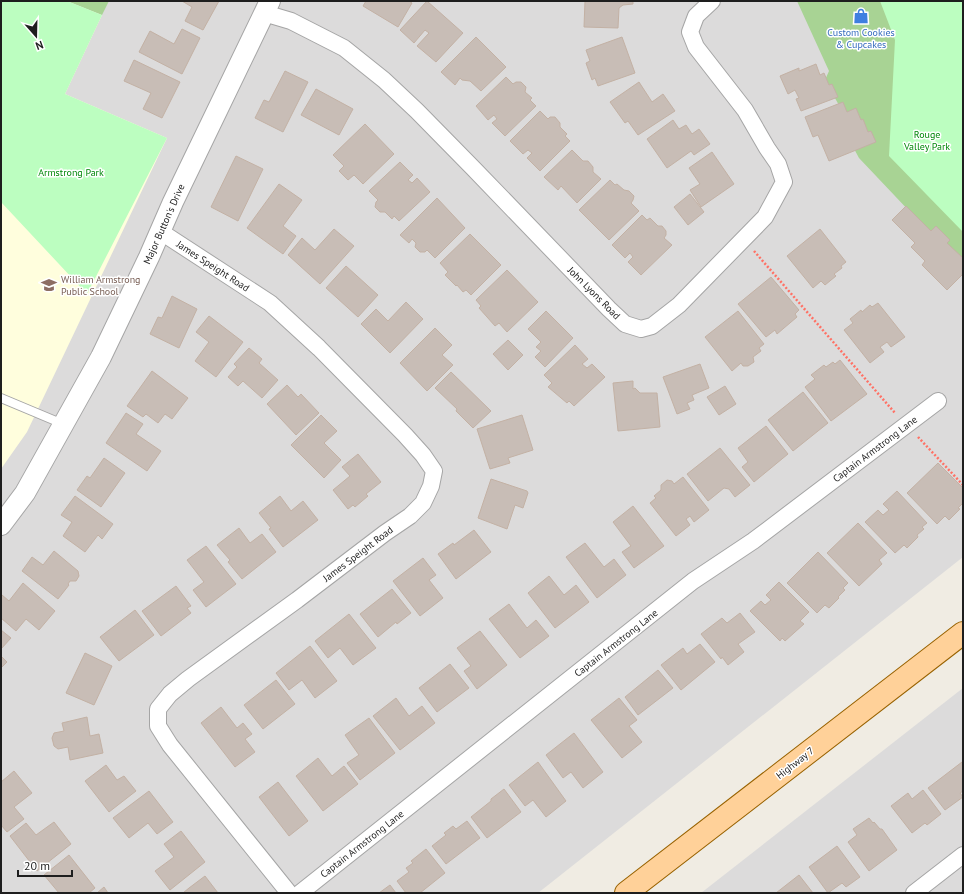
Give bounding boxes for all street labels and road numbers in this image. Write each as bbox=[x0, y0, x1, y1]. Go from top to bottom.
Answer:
street label: Major Button's Drive bbox=[140, 182, 188, 266]
street label: James Speight Road bbox=[173, 237, 252, 294]
street label: John Lyons Road bbox=[564, 263, 623, 322]
street label: Captain Armstrong Lane bbox=[830, 413, 920, 485]
street label: James Speight Road bbox=[320, 523, 396, 585]
street label: Captain Armstrong Lane bbox=[572, 606, 660, 680]
street label: Highway 7 bbox=[773, 744, 817, 782]
street label: Captain Armstrong Lane bbox=[318, 807, 406, 881]

